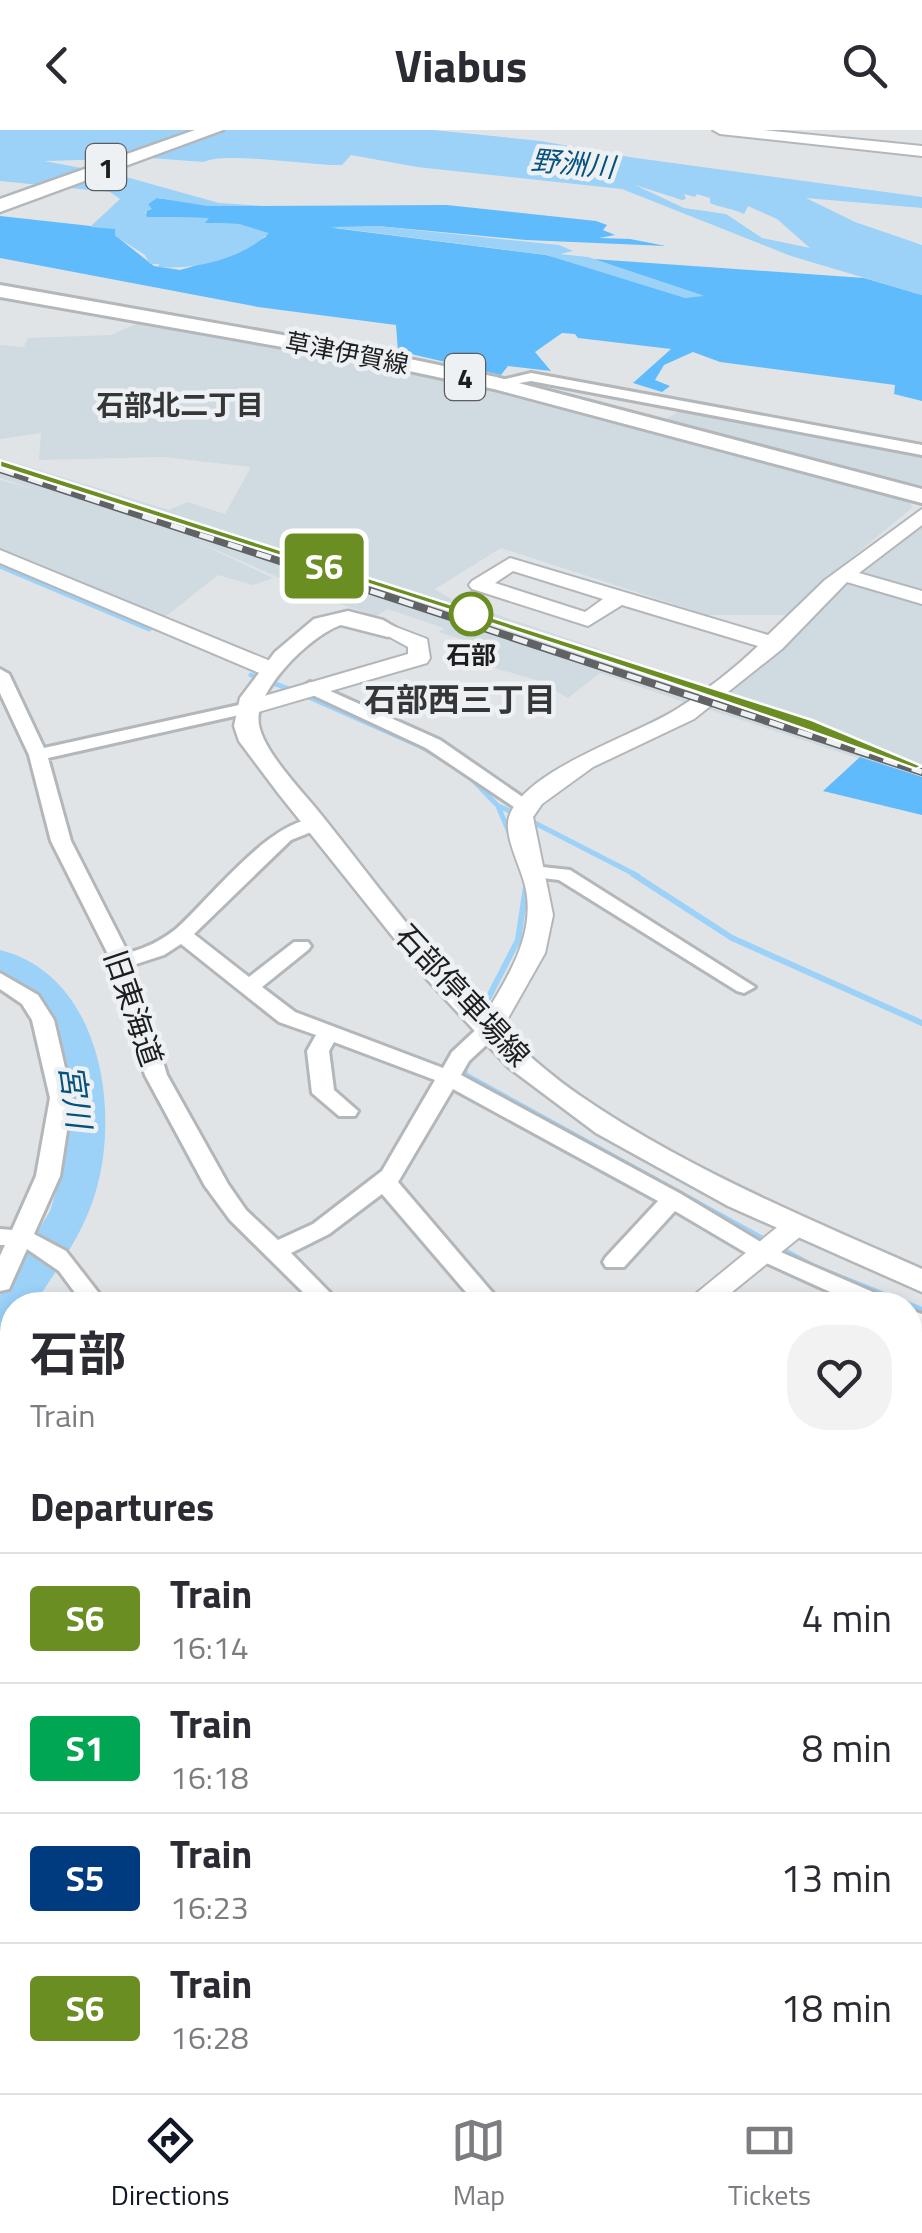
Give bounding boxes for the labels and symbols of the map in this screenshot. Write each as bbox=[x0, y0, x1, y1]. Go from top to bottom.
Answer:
water label: 野洲川 bbox=[529, 138, 620, 188]
road number: 1 bbox=[86, 144, 126, 190]
street label: 草津伊賀線 bbox=[282, 322, 412, 384]
road number: 4 bbox=[445, 354, 485, 400]
district label: 石部北二丁目 bbox=[96, 383, 264, 426]
line badge: S6 bbox=[279, 534, 369, 598]
marker: 石部 bbox=[450, 593, 492, 635]
place label: 石部 bbox=[446, 636, 496, 674]
district label: 石部西三丁目 bbox=[364, 675, 556, 723]
street label: 石部停車場線 bbox=[385, 913, 541, 1077]
street label: 旧東海道 bbox=[93, 944, 175, 1072]
water label: 宮川 bbox=[48, 1061, 105, 1134]

